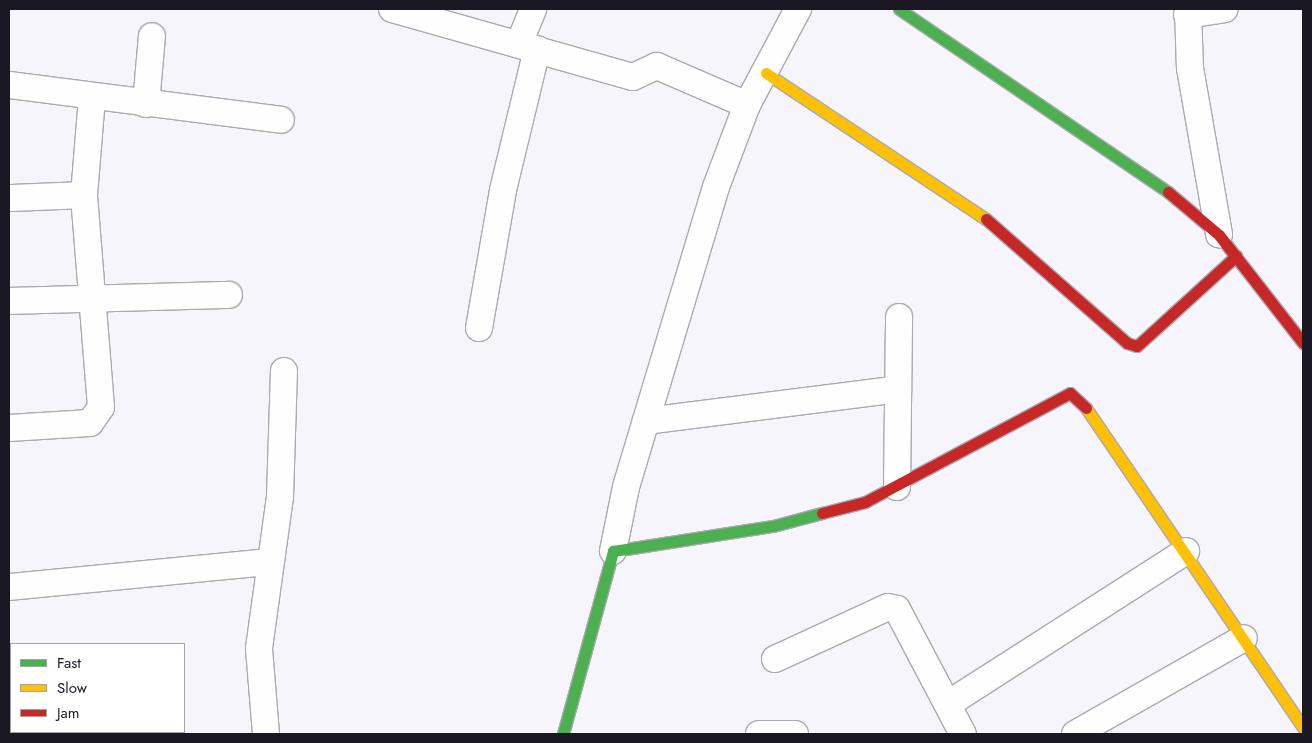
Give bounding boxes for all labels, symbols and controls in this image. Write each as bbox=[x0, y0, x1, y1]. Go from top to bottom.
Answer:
legend bbox=[10, 643, 185, 733]
text: Fast bbox=[57, 652, 81, 674]
text: Slow bbox=[57, 677, 87, 699]
text: Jam bbox=[57, 702, 80, 724]

